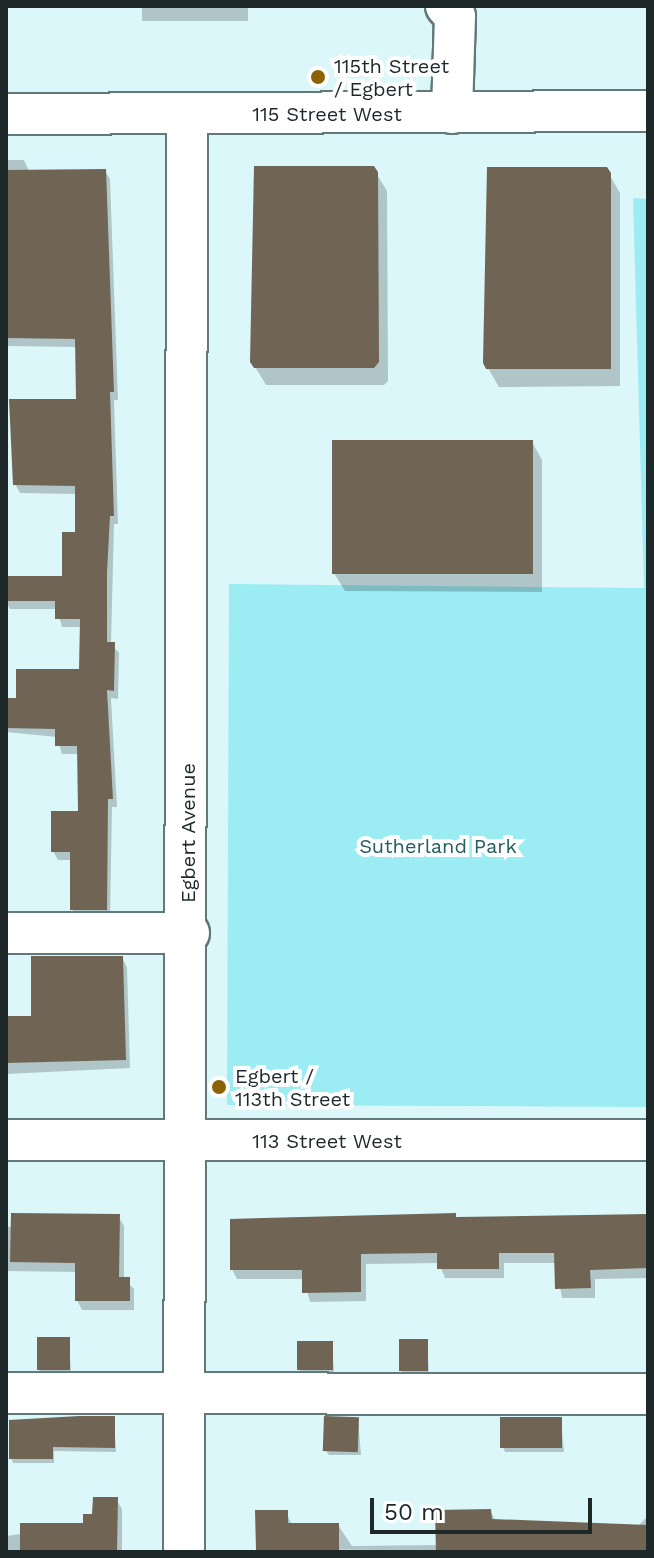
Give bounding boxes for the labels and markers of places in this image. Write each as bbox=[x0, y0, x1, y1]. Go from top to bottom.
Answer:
place label: 115th Street / Egbert bbox=[334, 54, 449, 101]
marker: 115th Street / Egbert bbox=[309, 68, 327, 86]
place label: Egbert / 113th Street bbox=[235, 1064, 350, 1111]
marker: Egbert / 113th Street bbox=[210, 1078, 228, 1096]

